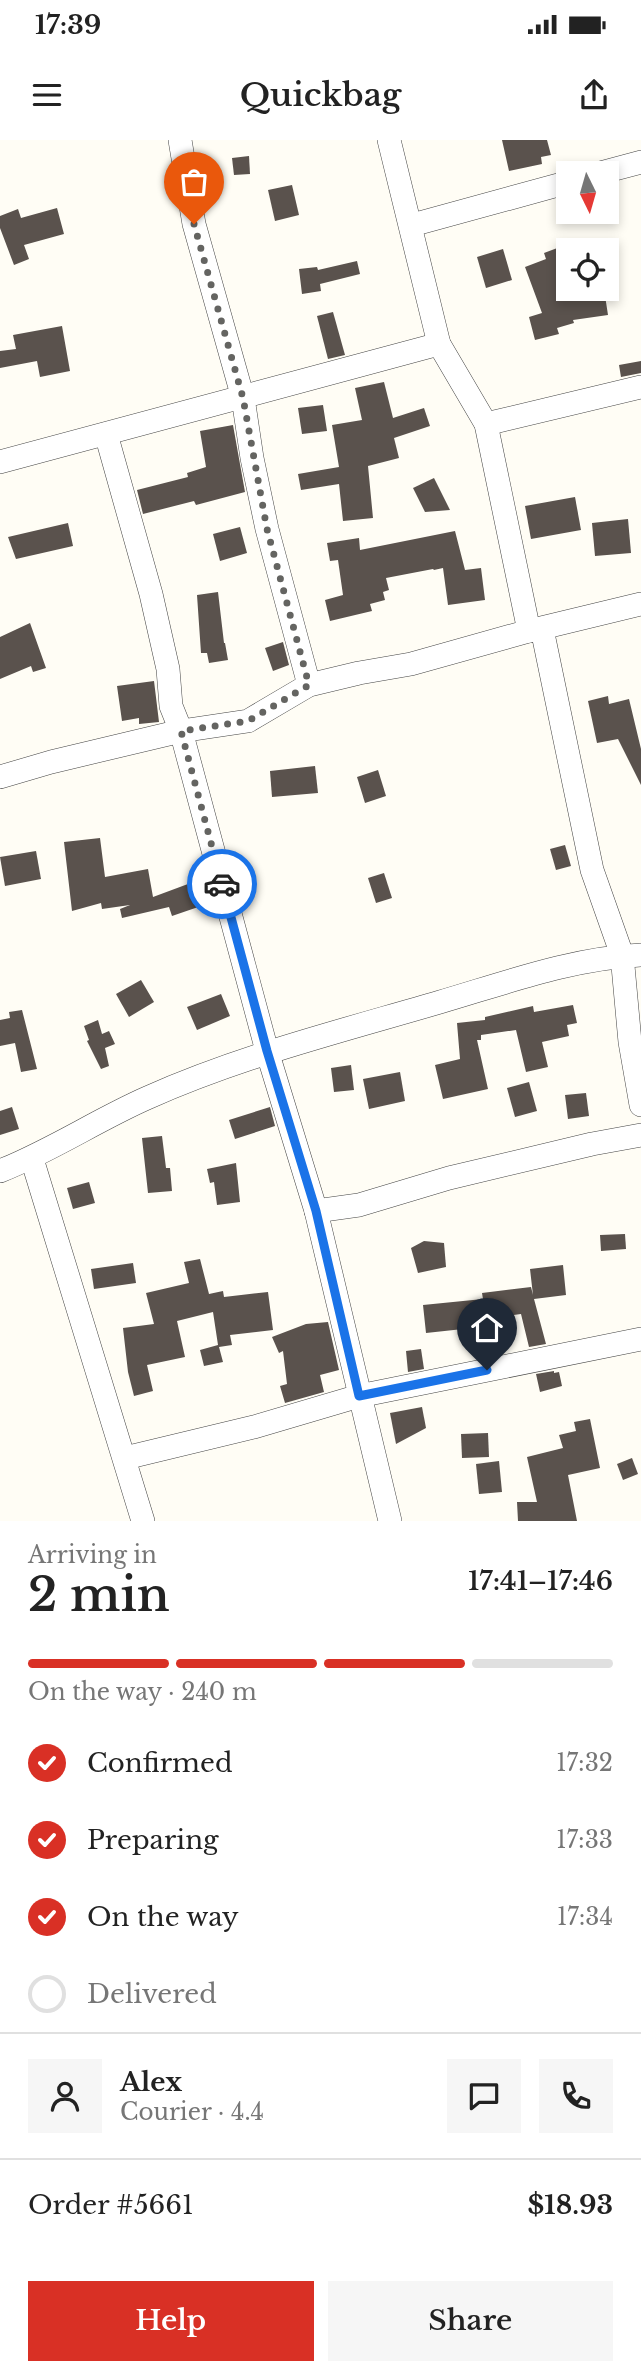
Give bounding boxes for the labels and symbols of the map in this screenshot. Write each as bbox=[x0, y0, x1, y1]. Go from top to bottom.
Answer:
pin bbox=[164, 152, 224, 224]
north arrow bbox=[556, 161, 620, 224]
courier bbox=[187, 849, 257, 919]
pin bbox=[457, 1298, 517, 1370]

